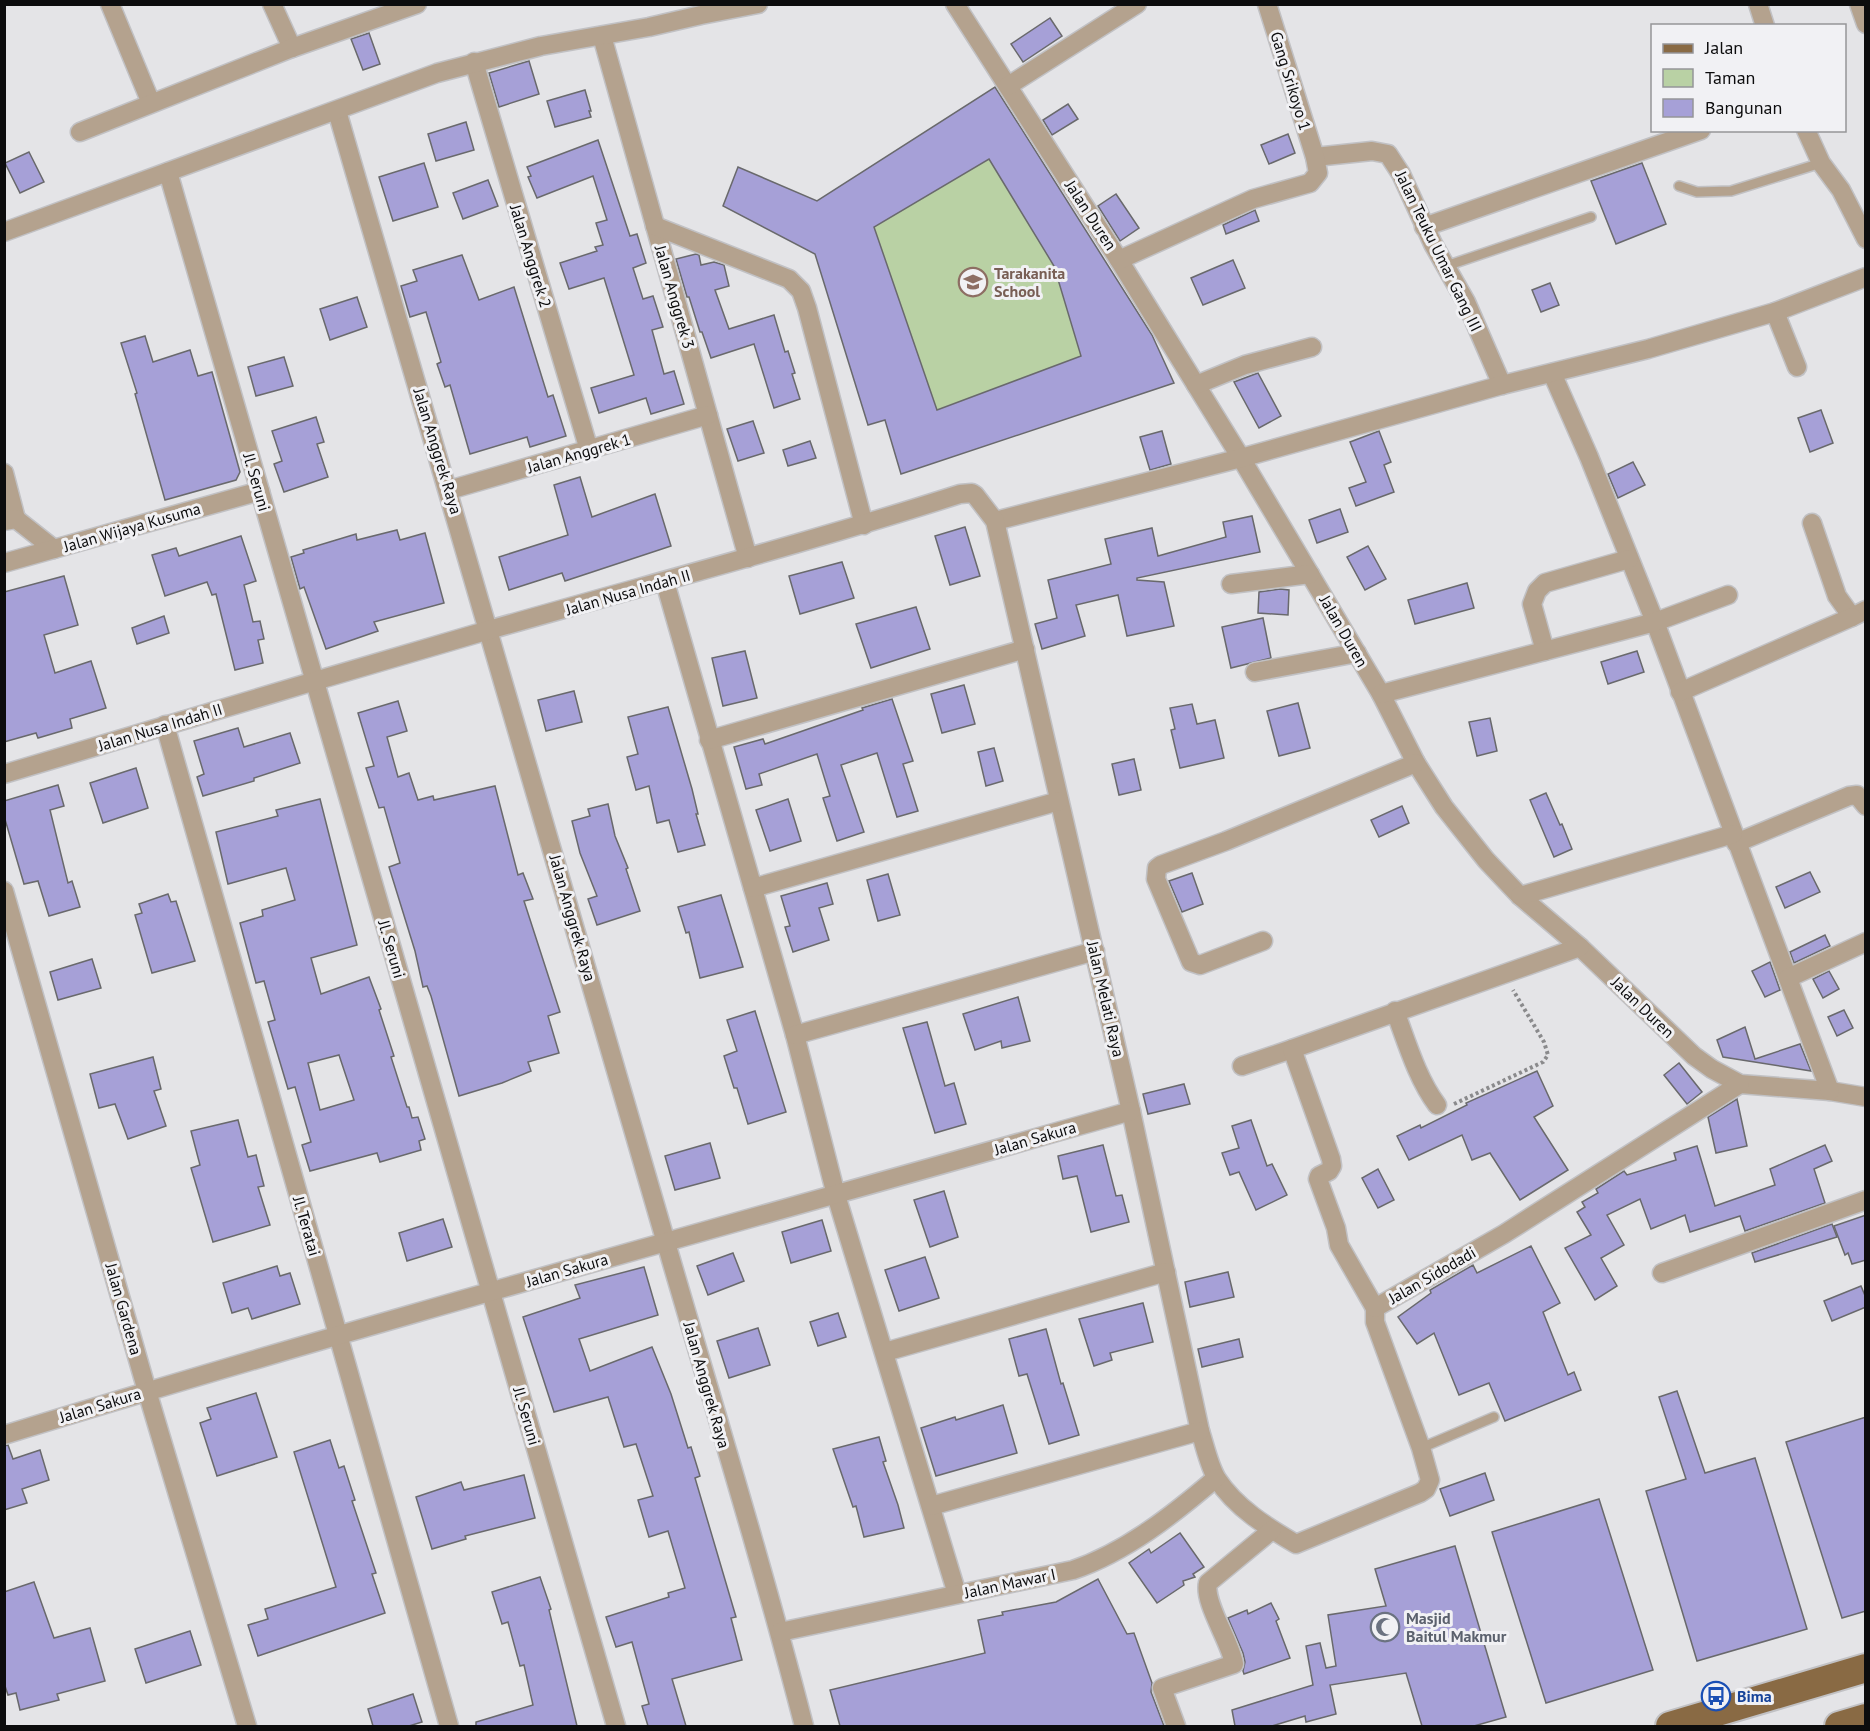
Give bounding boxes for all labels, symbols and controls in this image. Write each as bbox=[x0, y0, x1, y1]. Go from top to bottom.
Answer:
legend bbox=[1651, 24, 1846, 132]
street label: Gang Srikoyo 1 bbox=[1266, 29, 1316, 133]
text: Jalan bbox=[1704, 36, 1743, 59]
text: Taman bbox=[1705, 66, 1755, 89]
text: Bangunan bbox=[1705, 96, 1782, 119]
street label: Jalan Teuku Umar Gang III bbox=[1391, 167, 1487, 335]
street label: Jalan Duren bbox=[1060, 175, 1121, 254]
street label: Jalan Anggrek 2 bbox=[506, 201, 556, 310]
street label: Jalan Anggrek 3 bbox=[650, 242, 699, 351]
place label: Tarakanita School bbox=[994, 263, 1065, 301]
school or university icon: Tarakanita School bbox=[957, 266, 989, 298]
street label: Jalan Anggrek Raya bbox=[409, 385, 467, 516]
street label: Jalan Anggrek 1 bbox=[524, 429, 633, 478]
street label: Jl. Seruni bbox=[239, 450, 275, 513]
street label: Jalan Wijaya Kusuma bbox=[60, 498, 203, 556]
street label: Jalan Nusa Indah II bbox=[562, 565, 693, 620]
street label: Jalan Duren bbox=[1315, 591, 1373, 670]
street label: Jalan Nusa Indah II bbox=[95, 699, 225, 756]
street label: Jalan Anggrek Raya bbox=[545, 851, 601, 984]
street label: Jl. Seruni bbox=[374, 917, 410, 980]
street label: Jalan Melati Raya bbox=[1083, 938, 1129, 1059]
street label: Jalan Duren bbox=[1607, 971, 1679, 1042]
street label: Jalan Sakura bbox=[991, 1117, 1078, 1160]
street label: Jl. Teratai bbox=[289, 1193, 325, 1258]
street label: Jalan Sidodadi bbox=[1384, 1242, 1479, 1309]
street label: Jalan Sakura bbox=[523, 1249, 610, 1292]
street label: Jalan Gardena bbox=[101, 1260, 147, 1357]
street label: Jalan Anggrek Raya bbox=[679, 1318, 735, 1451]
street label: Jalan Sakura bbox=[56, 1383, 143, 1427]
street label: Jl. Seruni bbox=[509, 1384, 545, 1447]
street label: Jalan Mawar I bbox=[962, 1564, 1058, 1603]
place label: Masjid Baitul Makmur bbox=[1406, 1608, 1507, 1646]
mosque icon: Masjid Baitul Makmur bbox=[1369, 1611, 1401, 1643]
bus stop icon: Bima bbox=[1700, 1680, 1732, 1712]
place label: Bima bbox=[1737, 1686, 1772, 1706]

